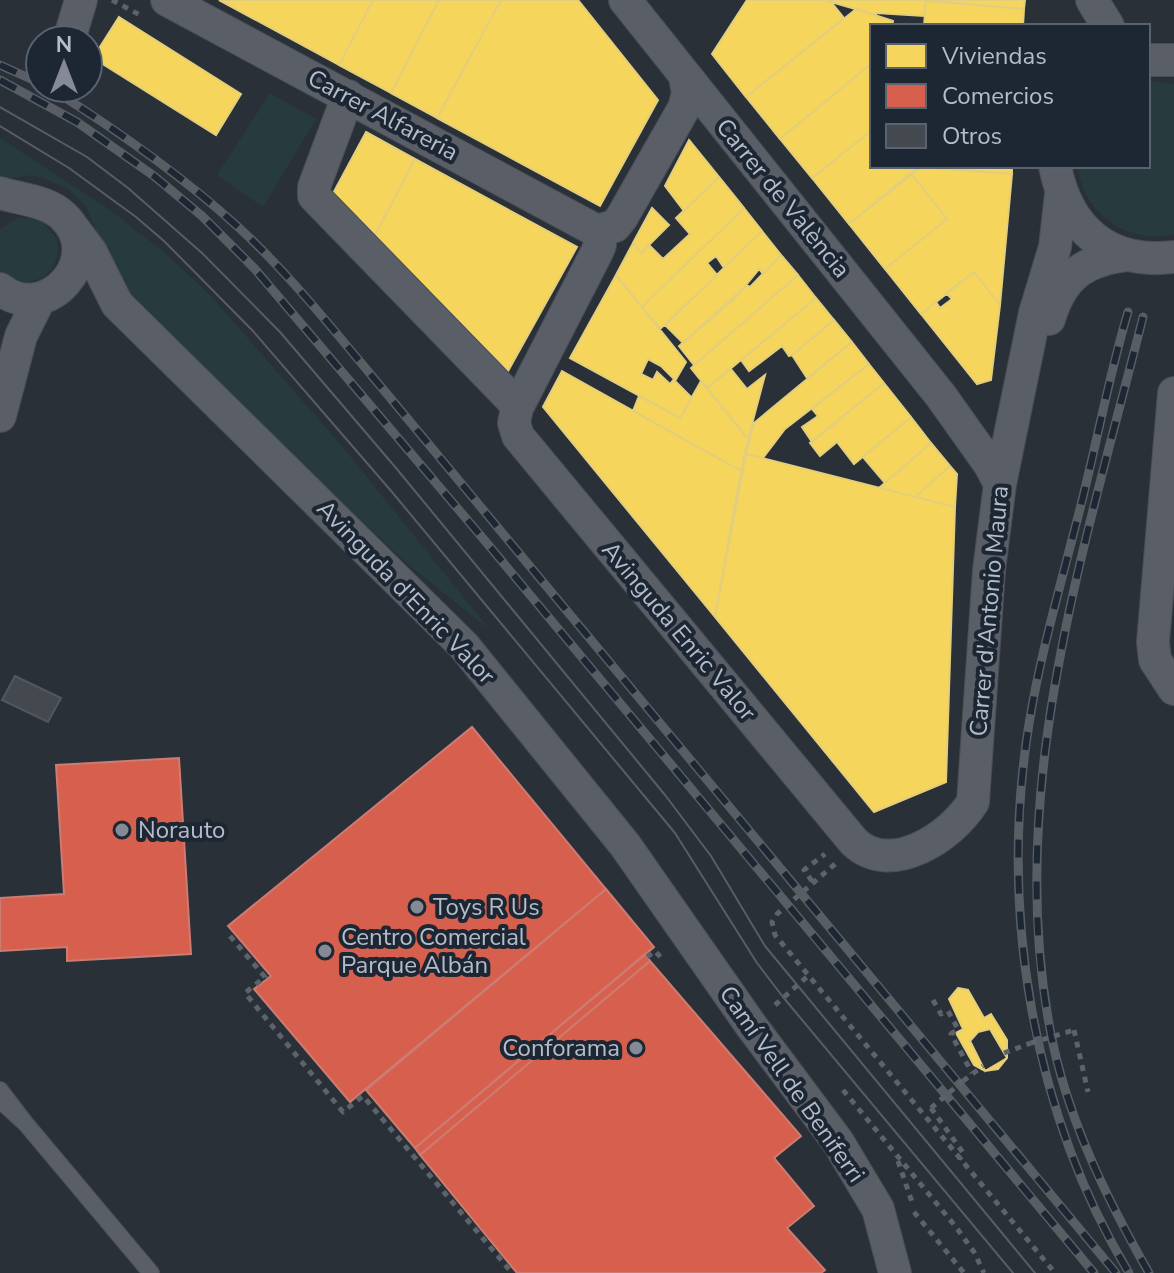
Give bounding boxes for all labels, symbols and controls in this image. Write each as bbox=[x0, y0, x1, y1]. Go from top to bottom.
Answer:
north arrow bbox=[24, 24, 104, 104]
legend bbox=[870, 24, 1150, 168]
text: N bbox=[56, 30, 72, 60]
text: Viviendas bbox=[941, 40, 1047, 72]
street label: Carrer Alfareria bbox=[302, 62, 464, 168]
text: Comercios bbox=[942, 80, 1054, 112]
street label: Carrer de València bbox=[709, 112, 857, 284]
text: Otros bbox=[942, 120, 1002, 152]
street label: Carrer d'Antonio Maura bbox=[962, 484, 1016, 738]
street label: Avinguda d'Enric Valor bbox=[310, 493, 503, 691]
street label: Avinguda Enric Valor bbox=[595, 535, 764, 728]
place label: Norauto bbox=[138, 814, 225, 846]
marker: Norauto bbox=[113, 821, 131, 839]
place label: Toys R Us bbox=[433, 891, 540, 923]
marker: Toys R Us bbox=[408, 898, 426, 916]
place label: Centro Comercial Parque Albán bbox=[341, 921, 526, 981]
marker: Centro Comercial Parque Albán bbox=[316, 942, 334, 960]
street label: Camí Vell de Beniferri bbox=[712, 979, 872, 1189]
place label: Conforama bbox=[502, 1032, 620, 1064]
marker: Conforama bbox=[627, 1039, 645, 1057]

